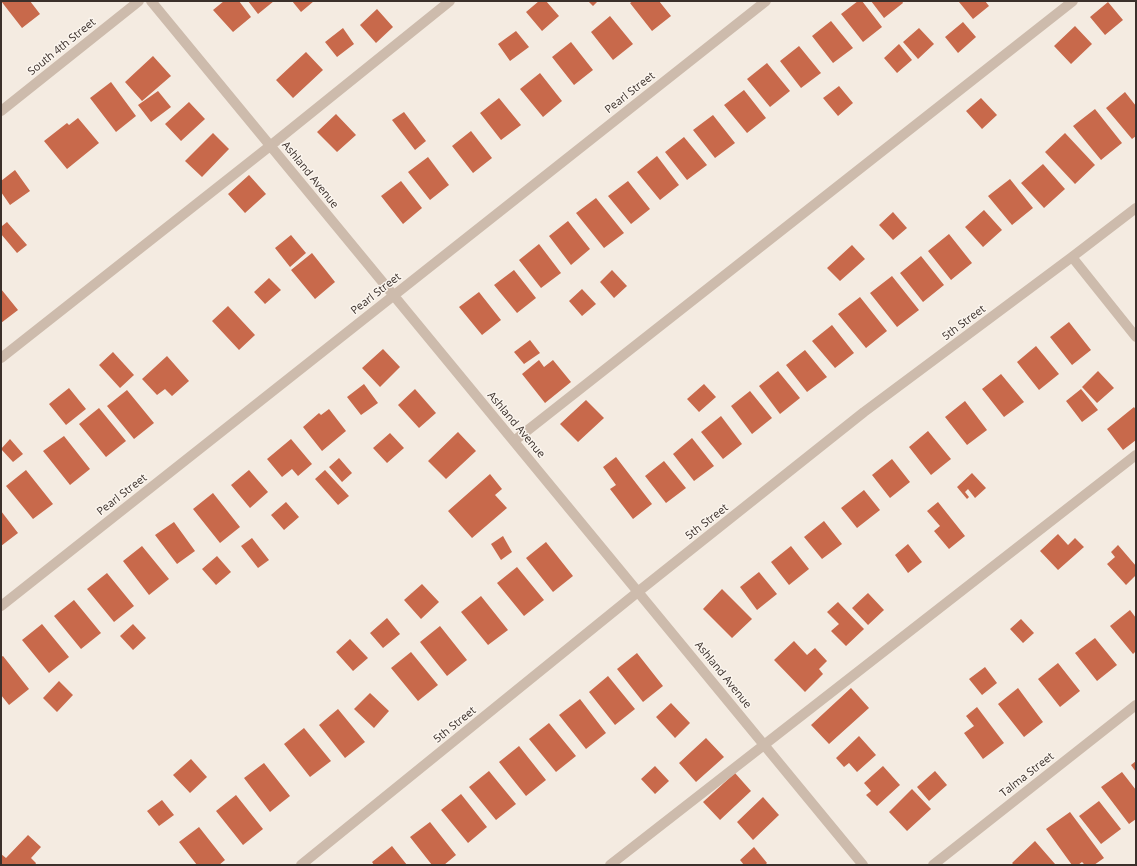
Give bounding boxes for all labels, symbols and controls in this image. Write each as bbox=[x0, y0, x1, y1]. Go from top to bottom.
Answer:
street label: South 4th Street bbox=[25, 16, 99, 78]
street label: Pearl Street bbox=[602, 69, 658, 117]
street label: Ashland Avenue bbox=[279, 139, 341, 211]
street label: Pearl Street bbox=[348, 270, 404, 318]
street label: 5th Street bbox=[940, 303, 988, 343]
street label: Ashland Avenue bbox=[484, 389, 548, 461]
street label: Pearl Street bbox=[94, 471, 150, 519]
street label: 5th Street bbox=[683, 501, 731, 543]
street label: Ashland Avenue bbox=[692, 639, 754, 711]
street label: 5th Street bbox=[431, 704, 479, 746]
street label: Talma Street bbox=[997, 750, 1057, 800]

